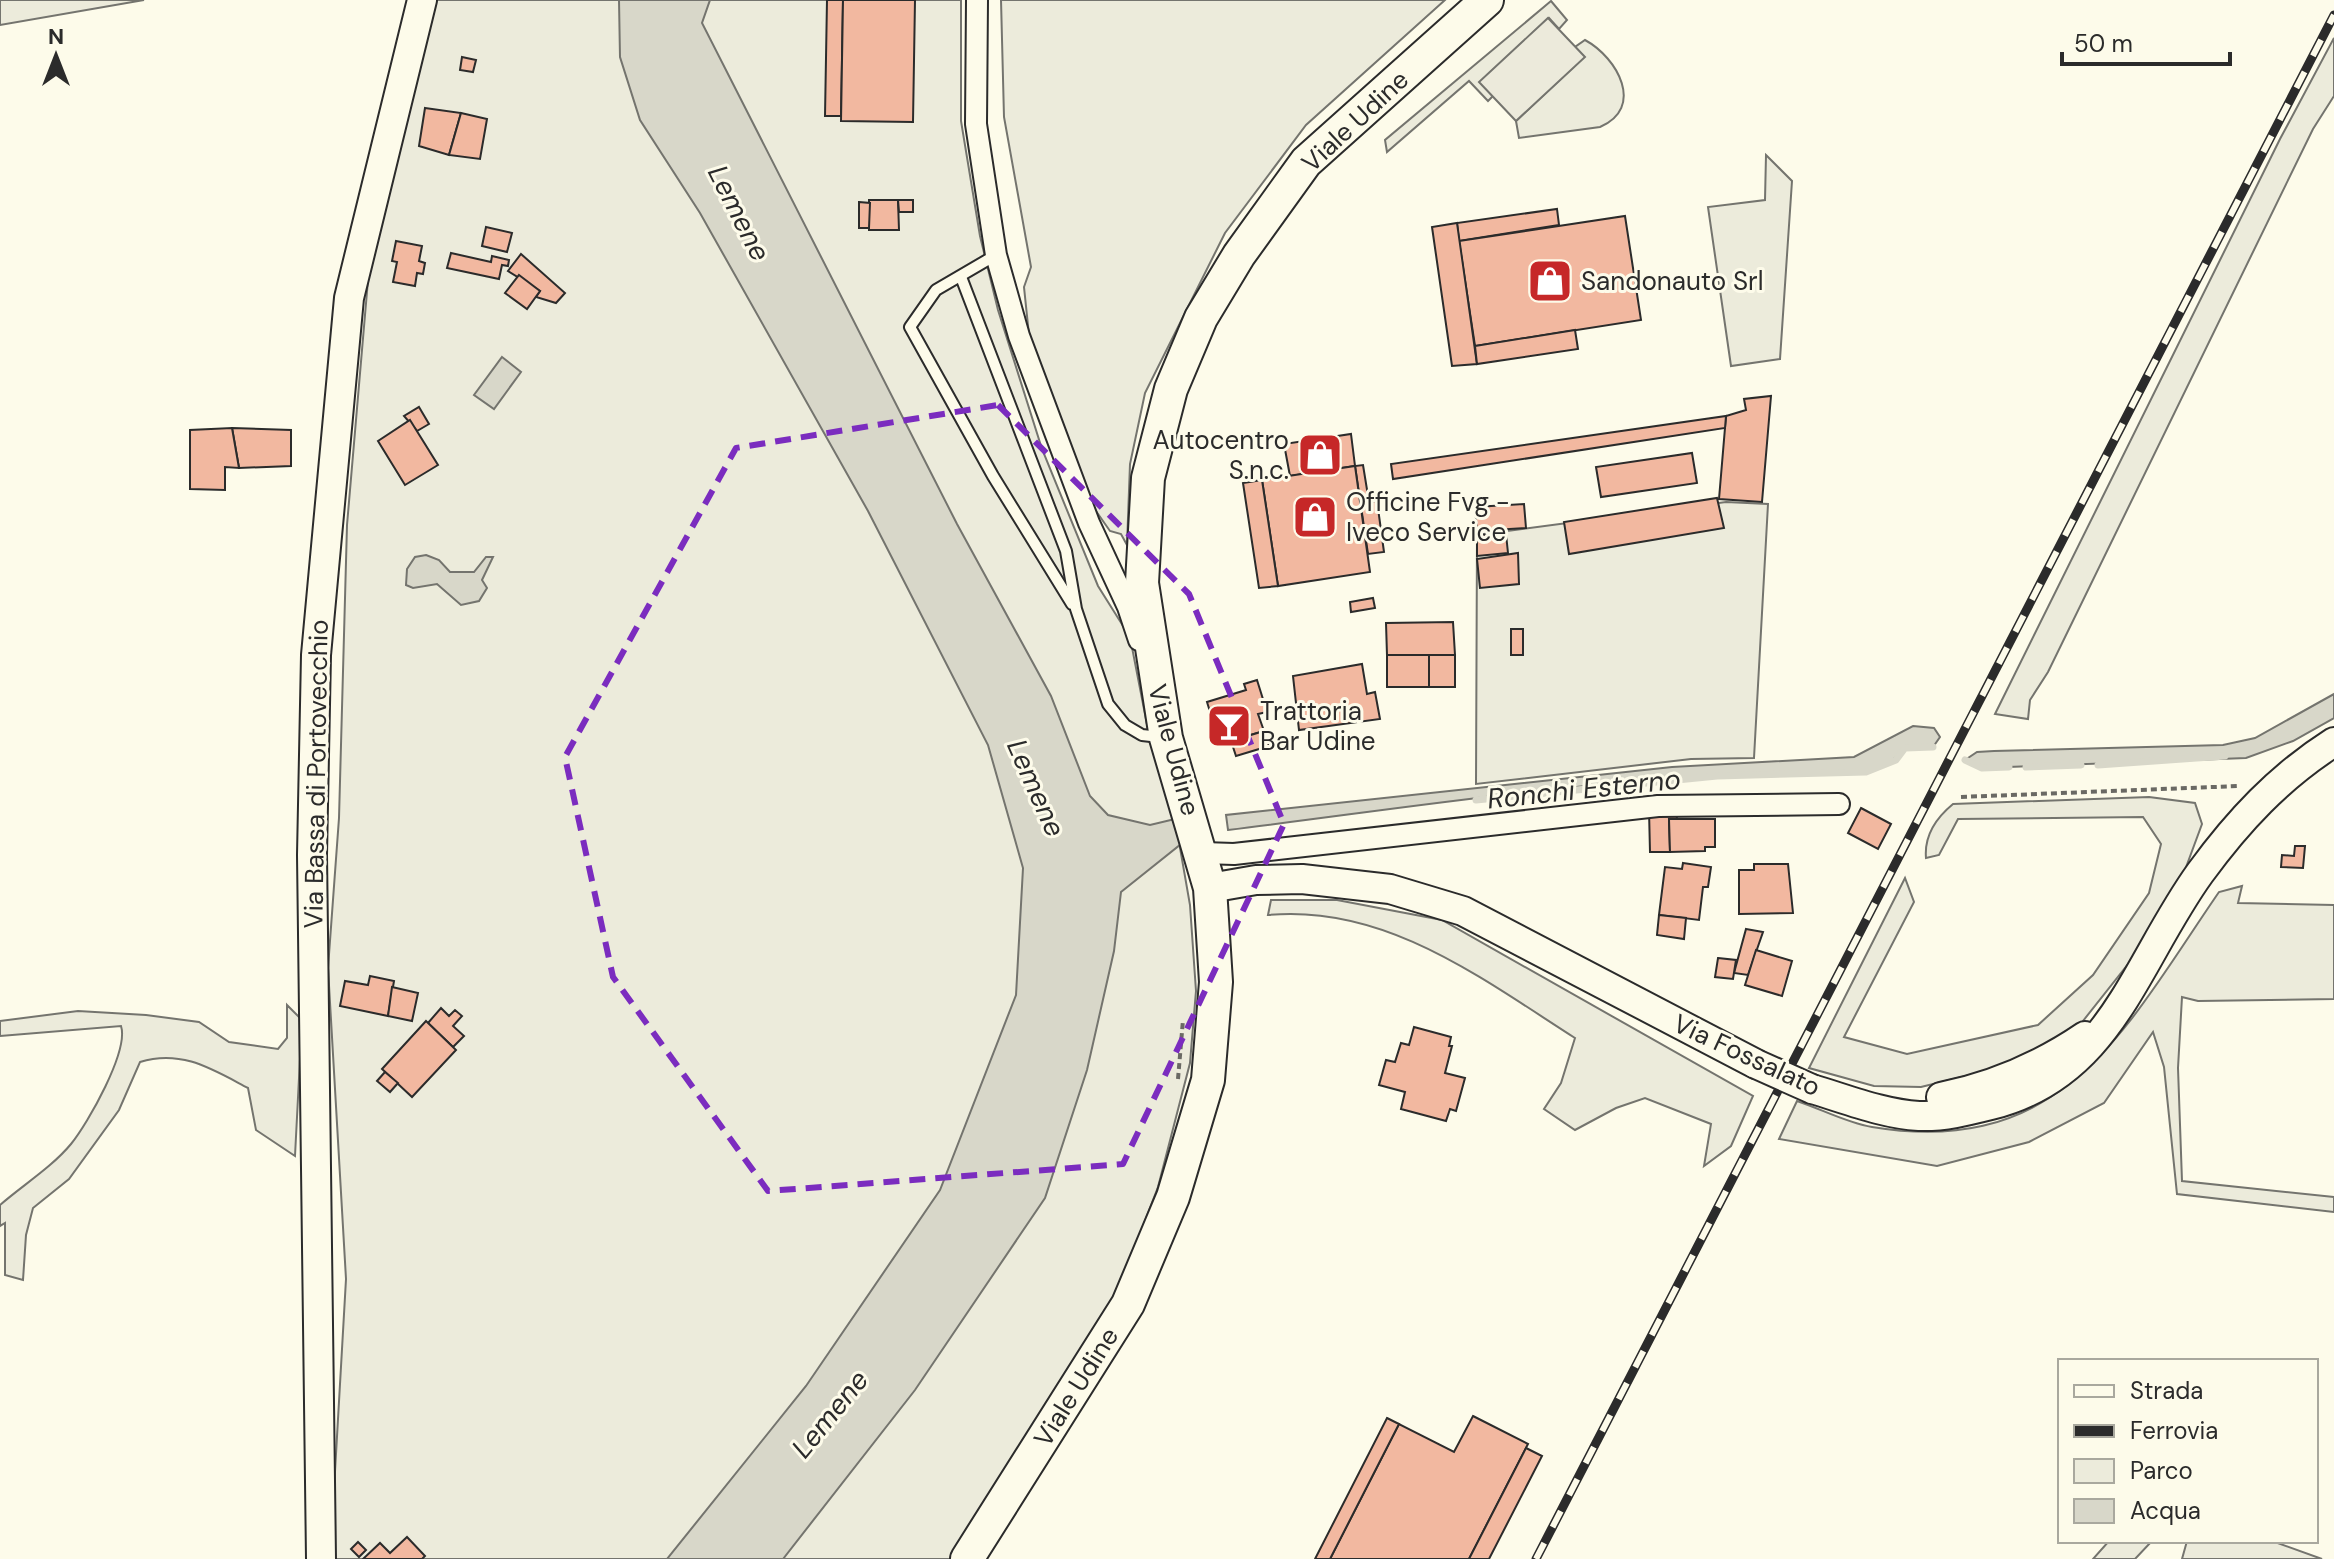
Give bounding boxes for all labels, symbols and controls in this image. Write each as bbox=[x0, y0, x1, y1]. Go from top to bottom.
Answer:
north arrow bbox=[16, 16, 96, 96]
scale bar bbox=[2062, 16, 2230, 66]
text: N bbox=[48, 22, 64, 51]
text: 50 m bbox=[2074, 28, 2133, 59]
street label: Viale Udine bbox=[1294, 63, 1416, 179]
water label: Lemene bbox=[699, 159, 779, 267]
shop icon: Sandonauto Srl bbox=[1526, 257, 1574, 305]
place label: Sandonauto Srl bbox=[1581, 264, 1764, 298]
place label: Autocentro S.n.c. bbox=[1153, 423, 1289, 487]
shop icon: Autocentro S.n.c. bbox=[1296, 431, 1344, 479]
place label: Officine Fvg - Iveco Service bbox=[1346, 485, 1510, 549]
shop icon: Officine Fvg - Iveco Service bbox=[1291, 493, 1339, 541]
street label: Via Bassa di Portovecchio bbox=[296, 619, 336, 929]
street label: Viale Udine bbox=[1140, 681, 1208, 819]
place label: Trattoria Bar Udine bbox=[1260, 694, 1376, 758]
bar icon: Trattoria Bar Udine bbox=[1205, 702, 1253, 750]
water label: Lemene bbox=[998, 733, 1074, 843]
water label: Ronchi Esterno bbox=[1485, 760, 1683, 818]
street label: Via Fossalato bbox=[1668, 1006, 1826, 1104]
street label: Viale Udine bbox=[1026, 1321, 1126, 1453]
legend bbox=[2058, 1359, 2318, 1543]
water label: Lemene bbox=[783, 1362, 877, 1466]
text: Strada bbox=[2130, 1375, 2203, 1406]
text: Ferrovia bbox=[2130, 1415, 2218, 1446]
text: Parco bbox=[2130, 1455, 2193, 1486]
text: Acqua bbox=[2130, 1495, 2201, 1526]

